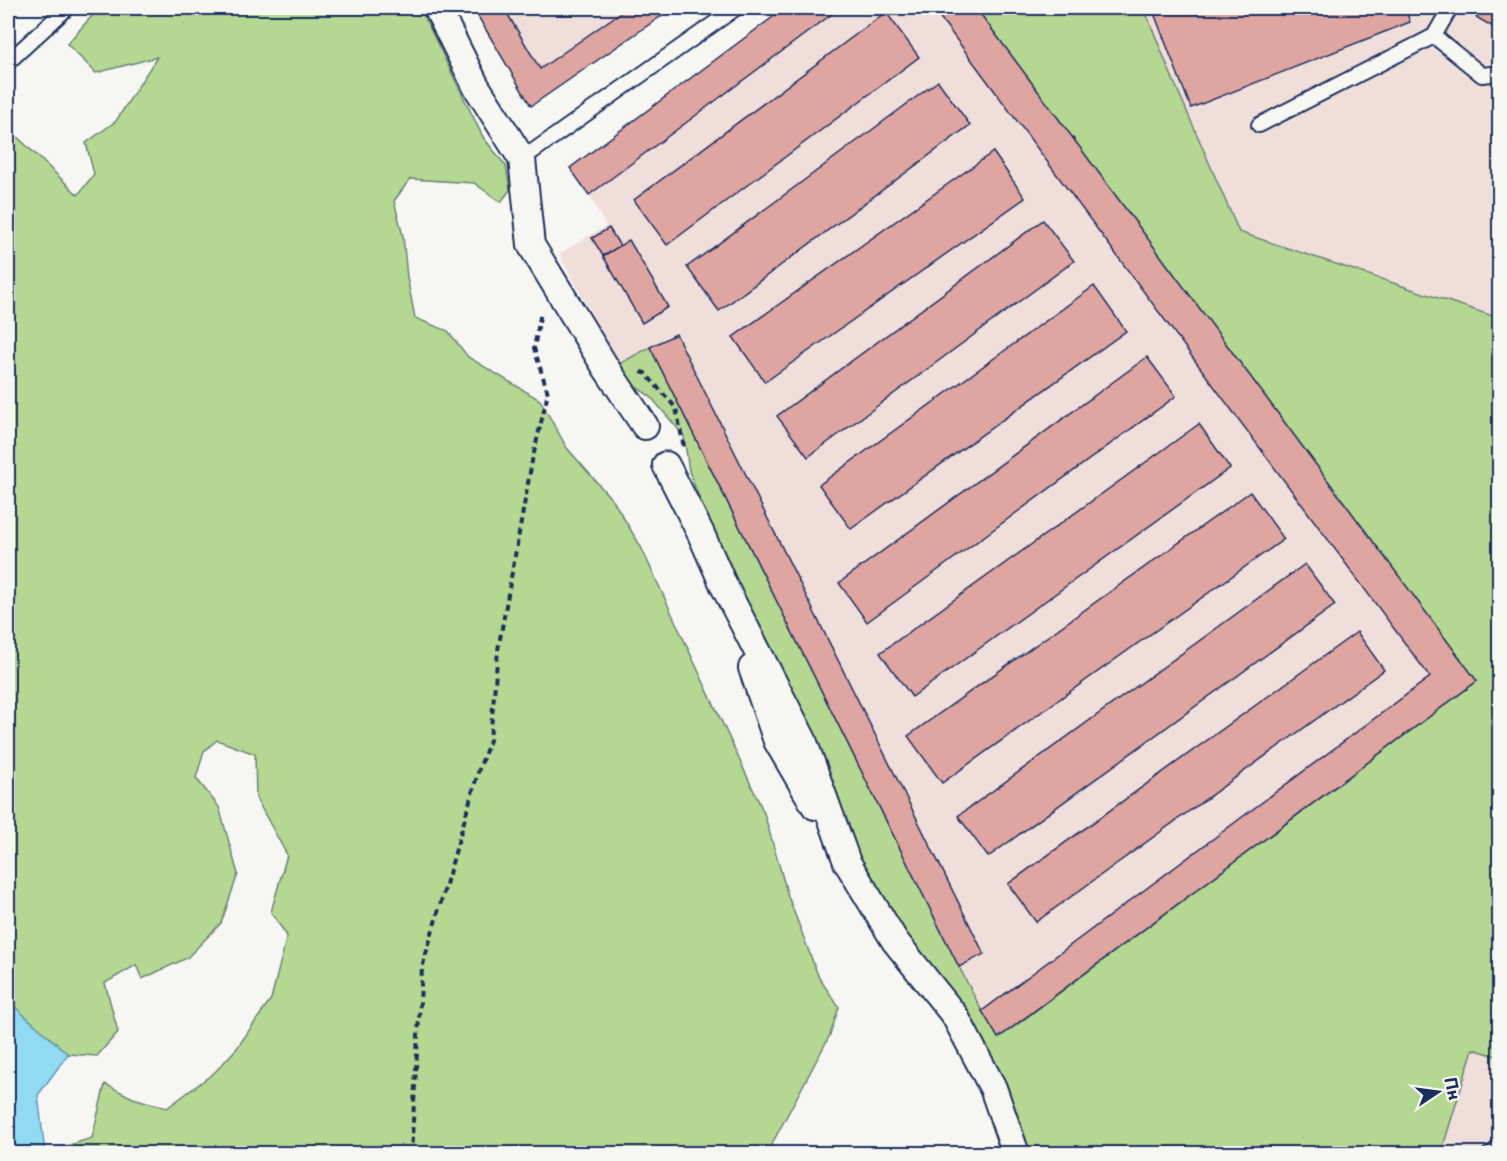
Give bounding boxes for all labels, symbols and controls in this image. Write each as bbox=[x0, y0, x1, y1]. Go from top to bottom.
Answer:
north arrow bbox=[1408, 1062, 1468, 1122]
text: Пн bbox=[1439, 1074, 1468, 1102]

